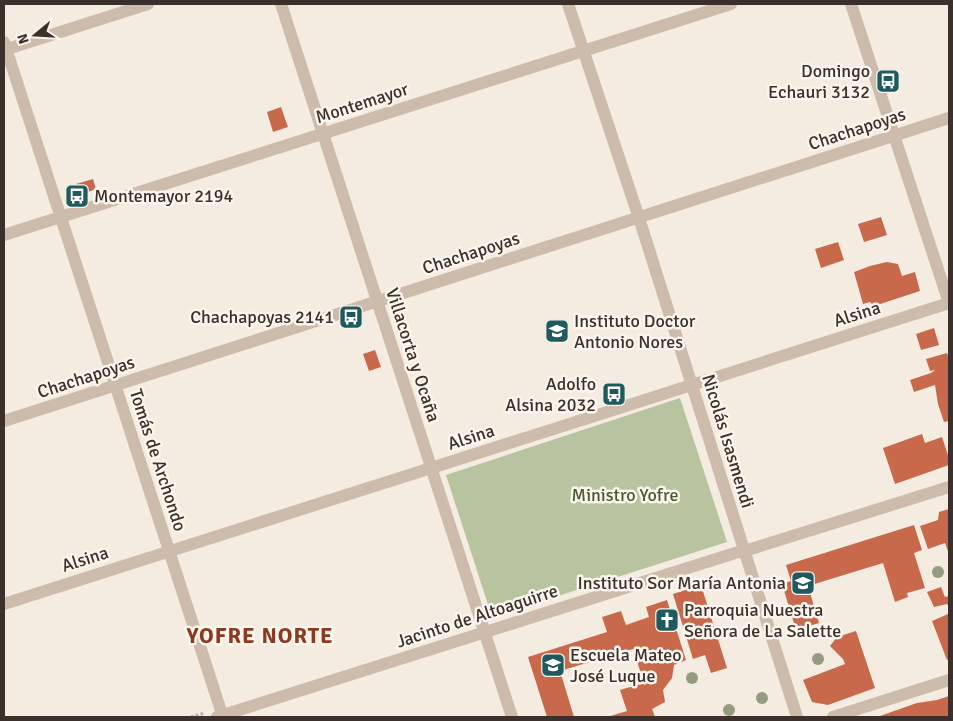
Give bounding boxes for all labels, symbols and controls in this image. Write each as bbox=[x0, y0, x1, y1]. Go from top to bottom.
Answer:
north arrow bbox=[10, 10, 60, 60]
text: N bbox=[14, 32, 33, 46]
place label: Domingo Echauri 3132 bbox=[768, 60, 870, 103]
bus stop icon: Domingo Echauri 3132 bbox=[875, 68, 901, 94]
street label: Montemayor bbox=[313, 78, 412, 128]
street label: Chachapoyas bbox=[806, 103, 909, 155]
bus stop icon: Montemayor 2194 bbox=[64, 183, 90, 209]
place label: Montemayor 2194 bbox=[94, 185, 233, 207]
street label: Chachapoyas bbox=[420, 227, 523, 279]
street label: Villacorta y Ocaña bbox=[381, 285, 445, 425]
street label: Alsina bbox=[831, 296, 883, 332]
bus stop icon: Chachapoyas 2141 bbox=[338, 304, 364, 330]
place label: Chachapoyas 2141 bbox=[190, 306, 334, 328]
place label: Instituto Doctor Antonio Nores bbox=[574, 310, 696, 353]
school or university icon: Instituto Doctor Antonio Nores bbox=[544, 318, 570, 344]
street label: Chachapoyas bbox=[35, 351, 138, 403]
street label: Nicolás Isasmendi bbox=[697, 371, 759, 511]
place label: Adolfo Alsina 2032 bbox=[505, 373, 596, 416]
bus stop icon: Adolfo Alsina 2032 bbox=[601, 381, 627, 407]
street label: Tomás de Archondo bbox=[125, 386, 191, 534]
street label: Alsina bbox=[445, 419, 497, 455]
park label: Ministro Yofre bbox=[572, 484, 678, 506]
street label: Alsina bbox=[59, 541, 111, 577]
school or university icon: Instituto Sor María Antonia bbox=[790, 570, 816, 596]
place label: Instituto Sor María Antonia bbox=[578, 572, 786, 594]
street label: Jacinto de Altoaguirre bbox=[394, 580, 560, 652]
place label: Parroquia Nuestra Señora de La Salette bbox=[684, 599, 841, 642]
church icon: Parroquia Nuestra Señora de La Salette bbox=[654, 607, 680, 633]
district label: YOFRE NORTE bbox=[185, 622, 334, 649]
place label: Escuela Mateo José Luque bbox=[570, 644, 682, 687]
school or university icon: Escuela Mateo José Luque bbox=[540, 652, 566, 678]

